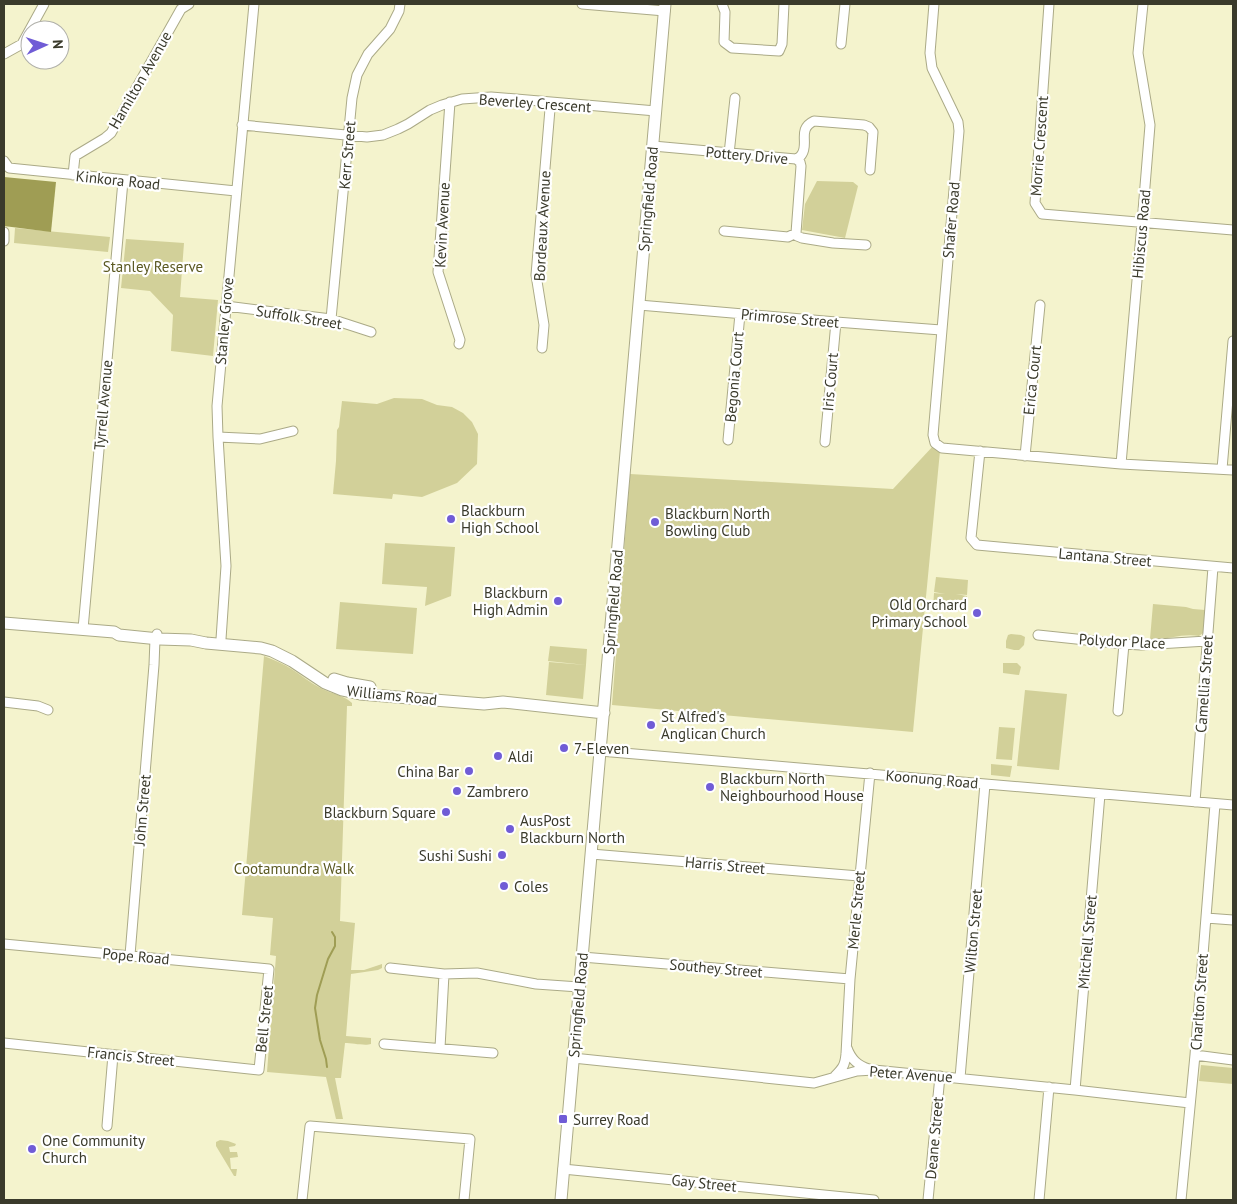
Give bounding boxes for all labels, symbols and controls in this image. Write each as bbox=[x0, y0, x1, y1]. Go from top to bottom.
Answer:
north arrow bbox=[20, 20, 70, 70]
street label: Hamilton Avenue bbox=[104, 28, 176, 132]
text: N bbox=[49, 39, 67, 49]
street label: Beverley Crescent bbox=[478, 90, 592, 116]
street label: Morrie Crescent bbox=[1026, 95, 1052, 197]
street label: Kerr Street bbox=[335, 120, 359, 190]
street label: Pottery Drive bbox=[705, 142, 789, 168]
street label: Springfield Road bbox=[634, 146, 662, 252]
street label: Kinkora Road bbox=[75, 166, 161, 194]
street label: Bordeaux Avenue bbox=[530, 170, 554, 282]
street label: Shafer Road bbox=[938, 181, 964, 259]
street label: Kevin Avenue bbox=[430, 182, 454, 268]
street label: Hibiscus Road bbox=[1128, 189, 1154, 279]
park label: Stanley Reserve bbox=[103, 257, 203, 276]
street label: Stanley Grove bbox=[211, 277, 237, 365]
street label: Suffolk Street bbox=[255, 301, 343, 333]
street label: Primrose Street bbox=[740, 304, 840, 332]
street label: Begonia Court bbox=[721, 331, 747, 423]
street label: Erica Court bbox=[1019, 344, 1045, 416]
street label: Iris Court bbox=[818, 352, 842, 412]
street label: Tyrrell Avenue bbox=[90, 359, 116, 451]
place label: Blackburn High School bbox=[461, 501, 539, 537]
place label: Blackburn North Bowling Club bbox=[665, 504, 770, 540]
marker: Blackburn High School bbox=[445, 513, 457, 525]
marker: Blackburn North Bowling Club bbox=[649, 516, 661, 528]
street label: Lantana Street bbox=[1058, 543, 1152, 571]
street label: Springfield Road bbox=[599, 549, 627, 655]
place label: Blackburn High Admin bbox=[473, 583, 548, 619]
marker: Blackburn High Admin bbox=[552, 595, 564, 607]
place label: Old Orchard Primary School bbox=[871, 595, 968, 631]
marker: Old Orchard Primary School bbox=[971, 607, 983, 619]
street label: Polydor Place bbox=[1078, 629, 1166, 653]
street label: Camellia Street bbox=[1191, 634, 1217, 734]
street label: Williams Road bbox=[346, 681, 438, 709]
place label: St Alfred's Anglican Church bbox=[661, 707, 766, 743]
marker: St Alfred's Anglican Church bbox=[645, 719, 657, 731]
place label: 7-Eleven bbox=[574, 739, 629, 758]
marker: 7-Eleven bbox=[558, 742, 570, 754]
place label: Aldi bbox=[508, 747, 533, 766]
marker: Aldi bbox=[492, 750, 504, 762]
place label: China Bar bbox=[397, 762, 459, 781]
marker: China Bar bbox=[463, 765, 475, 777]
street label: Koonung Road bbox=[885, 765, 979, 793]
place label: Blackburn North Neighbourhood House bbox=[720, 769, 864, 805]
street label: John Street bbox=[129, 774, 155, 847]
marker: Blackburn North Neighbourhood House bbox=[704, 781, 716, 793]
place label: Zambrero bbox=[467, 782, 528, 801]
marker: Zambrero bbox=[451, 785, 463, 797]
place label: Blackburn Square bbox=[324, 803, 436, 822]
marker: Blackburn Square bbox=[440, 806, 452, 818]
place label: AusPost Blackburn North bbox=[520, 811, 625, 847]
marker: AusPost Blackburn North bbox=[504, 823, 516, 835]
place label: Sushi Sushi bbox=[419, 846, 492, 865]
marker: Sushi Sushi bbox=[496, 849, 508, 861]
street label: Harris Street bbox=[684, 852, 766, 878]
park label: Cootamundra Walk bbox=[234, 859, 355, 878]
street label: Merle Street bbox=[843, 870, 869, 950]
place label: Coles bbox=[514, 877, 548, 896]
marker: Coles bbox=[498, 880, 510, 892]
street label: Wilton Street bbox=[960, 888, 986, 974]
street label: Mitchell Street bbox=[1073, 894, 1101, 990]
street label: Pope Road bbox=[102, 944, 170, 968]
street label: Springfield Road bbox=[564, 952, 592, 1058]
street label: Charlton Street bbox=[1186, 953, 1212, 1051]
street label: Southey Street bbox=[669, 954, 763, 982]
street label: Bell Street bbox=[251, 984, 277, 1054]
street label: Francis Street bbox=[86, 1042, 176, 1070]
street label: Peter Avenue bbox=[869, 1062, 953, 1086]
street label: Deane Street bbox=[921, 1096, 947, 1180]
place label: Surrey Road bbox=[573, 1110, 649, 1129]
marker: Surrey Road bbox=[557, 1113, 569, 1125]
place label: One Community Church bbox=[42, 1131, 145, 1167]
marker: One Community Church bbox=[26, 1143, 38, 1155]
street label: Gay Street bbox=[670, 1170, 738, 1196]

